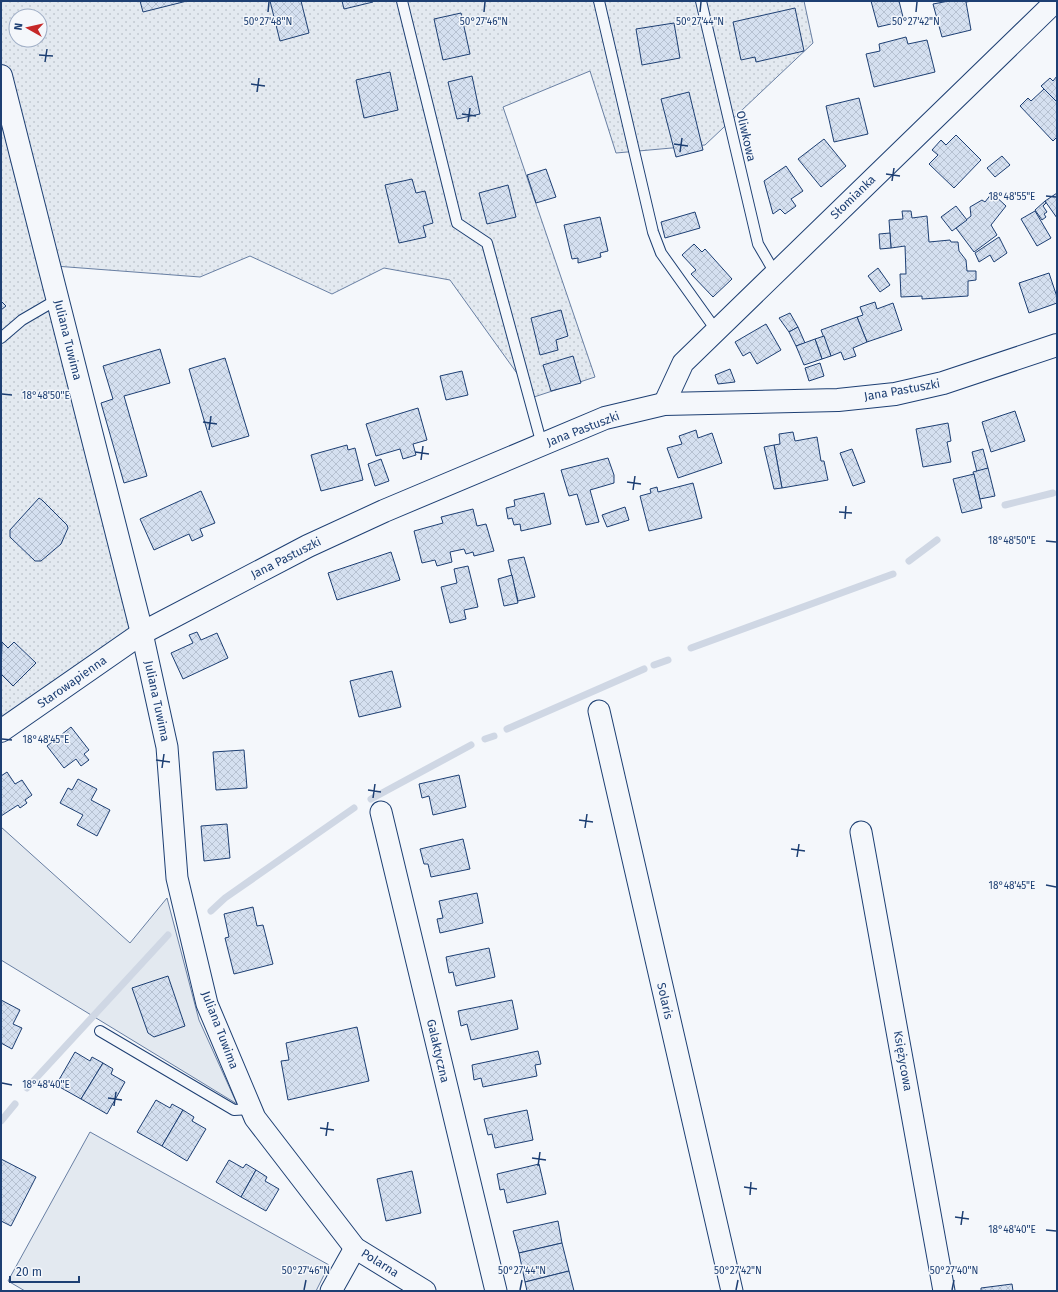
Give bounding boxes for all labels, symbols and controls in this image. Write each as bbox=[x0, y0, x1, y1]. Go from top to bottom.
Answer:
north arrow bbox=[8, 8, 48, 48]
text: 50°27'48"N bbox=[244, 16, 292, 28]
text: 50°27'46"N bbox=[460, 16, 508, 28]
text: 50°27'44"N bbox=[676, 16, 724, 28]
text: 50°27'42"N bbox=[892, 16, 940, 28]
text: N bbox=[12, 22, 26, 31]
street label: Oliwkowa bbox=[733, 109, 759, 163]
street label: Słomianka bbox=[828, 172, 878, 222]
text: 18°48'55"E bbox=[989, 191, 1035, 203]
street label: Juliana Tuwima bbox=[51, 298, 85, 382]
street label: Jana Pastuszki bbox=[863, 376, 941, 404]
text: 18°48'50"E bbox=[22, 390, 70, 402]
street label: Jana Pastuszki bbox=[545, 409, 621, 449]
street label: Jana Pastuszki bbox=[249, 534, 323, 582]
text: 18°48'50"E bbox=[988, 535, 1036, 547]
street label: Starowapienna bbox=[35, 653, 109, 711]
street label: Juliana Tuwima bbox=[142, 659, 172, 743]
text: 18°48'45"E bbox=[23, 734, 69, 746]
text: 18°48'45"E bbox=[989, 880, 1035, 892]
street label: Solaris bbox=[654, 981, 676, 1021]
street label: Juliana Tuwima bbox=[199, 989, 241, 1071]
street label: Galaktyczna bbox=[424, 1018, 452, 1084]
street label: Księżycowa bbox=[891, 1030, 915, 1092]
text: 18°48'40"E bbox=[22, 1079, 70, 1091]
text: 18°48'40"E bbox=[988, 1224, 1036, 1236]
street label: Polarna bbox=[359, 1246, 401, 1280]
scale bar bbox=[10, 1258, 79, 1284]
text: 20 m bbox=[16, 1265, 42, 1279]
text: 50°27'46"N bbox=[282, 1265, 330, 1277]
text: 50°27'44"N bbox=[498, 1265, 546, 1277]
text: 50°27'42"N bbox=[714, 1265, 762, 1277]
text: 50°27'40"N bbox=[930, 1265, 978, 1277]

